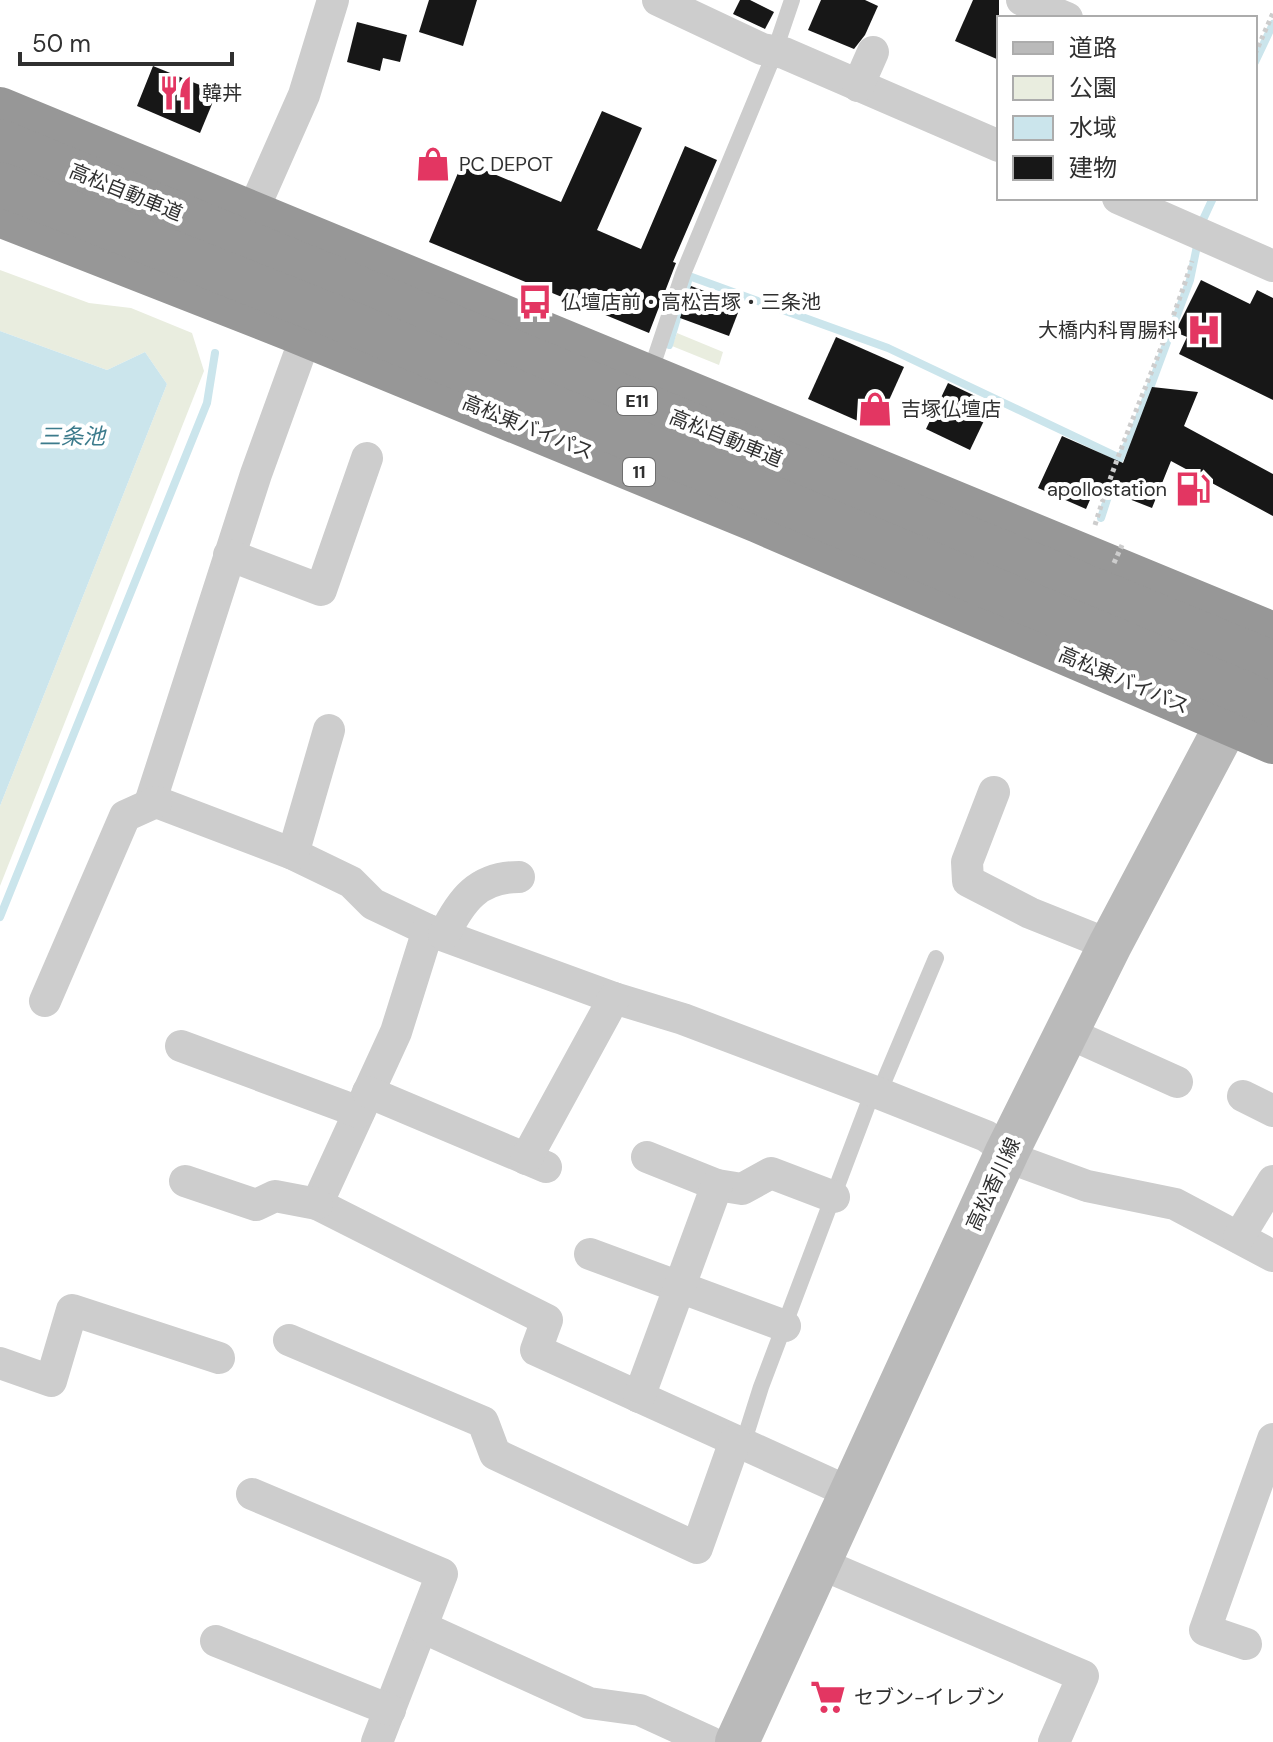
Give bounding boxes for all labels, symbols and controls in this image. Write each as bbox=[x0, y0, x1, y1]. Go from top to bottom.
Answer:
scale bar bbox=[20, 16, 232, 66]
legend bbox=[997, 16, 1257, 200]
text: 50 m bbox=[32, 28, 91, 59]
text: 道路 bbox=[1069, 32, 1117, 63]
text: 公園 bbox=[1069, 72, 1117, 103]
restaurant icon: 韓丼 bbox=[157, 74, 195, 112]
place label: 韓丼 bbox=[202, 80, 242, 106]
text: 水域 bbox=[1069, 112, 1117, 143]
shop icon: PC DEPOT bbox=[414, 145, 452, 183]
place label: PC DEPOT bbox=[459, 151, 553, 177]
text: 建物 bbox=[1069, 152, 1117, 183]
street label: 高松自動車道 bbox=[65, 157, 187, 227]
bus stop icon: 仏壇店前・高松吉塚・三条池 bbox=[516, 283, 554, 321]
place label: 仏壇店前・高松吉塚・三条池 bbox=[561, 289, 821, 315]
hospital icon: 大橋内科胃腸科 bbox=[1185, 311, 1223, 349]
place label: 大橋内科胃腸科 bbox=[1038, 317, 1178, 343]
road number: E11 bbox=[617, 387, 657, 415]
street label: 高松東バイパス bbox=[458, 389, 598, 465]
shop icon: 吉塚仏壇店 bbox=[856, 390, 894, 428]
place label: 吉塚仏壇店 bbox=[901, 396, 1001, 422]
street label: 高松自動車道 bbox=[665, 403, 787, 473]
water label: 三条池 bbox=[39, 422, 107, 451]
road number: 11 bbox=[623, 458, 655, 486]
fuel station icon: apollostation bbox=[1174, 470, 1212, 508]
place label: apollostation bbox=[1047, 476, 1167, 502]
street label: 高松東バイパス bbox=[1055, 641, 1193, 719]
street label: 高松香川線 bbox=[960, 1133, 1026, 1235]
supermarket icon: セブン-イレブン bbox=[809, 1678, 847, 1716]
place label: セブン-イレブン bbox=[854, 1684, 1005, 1710]

